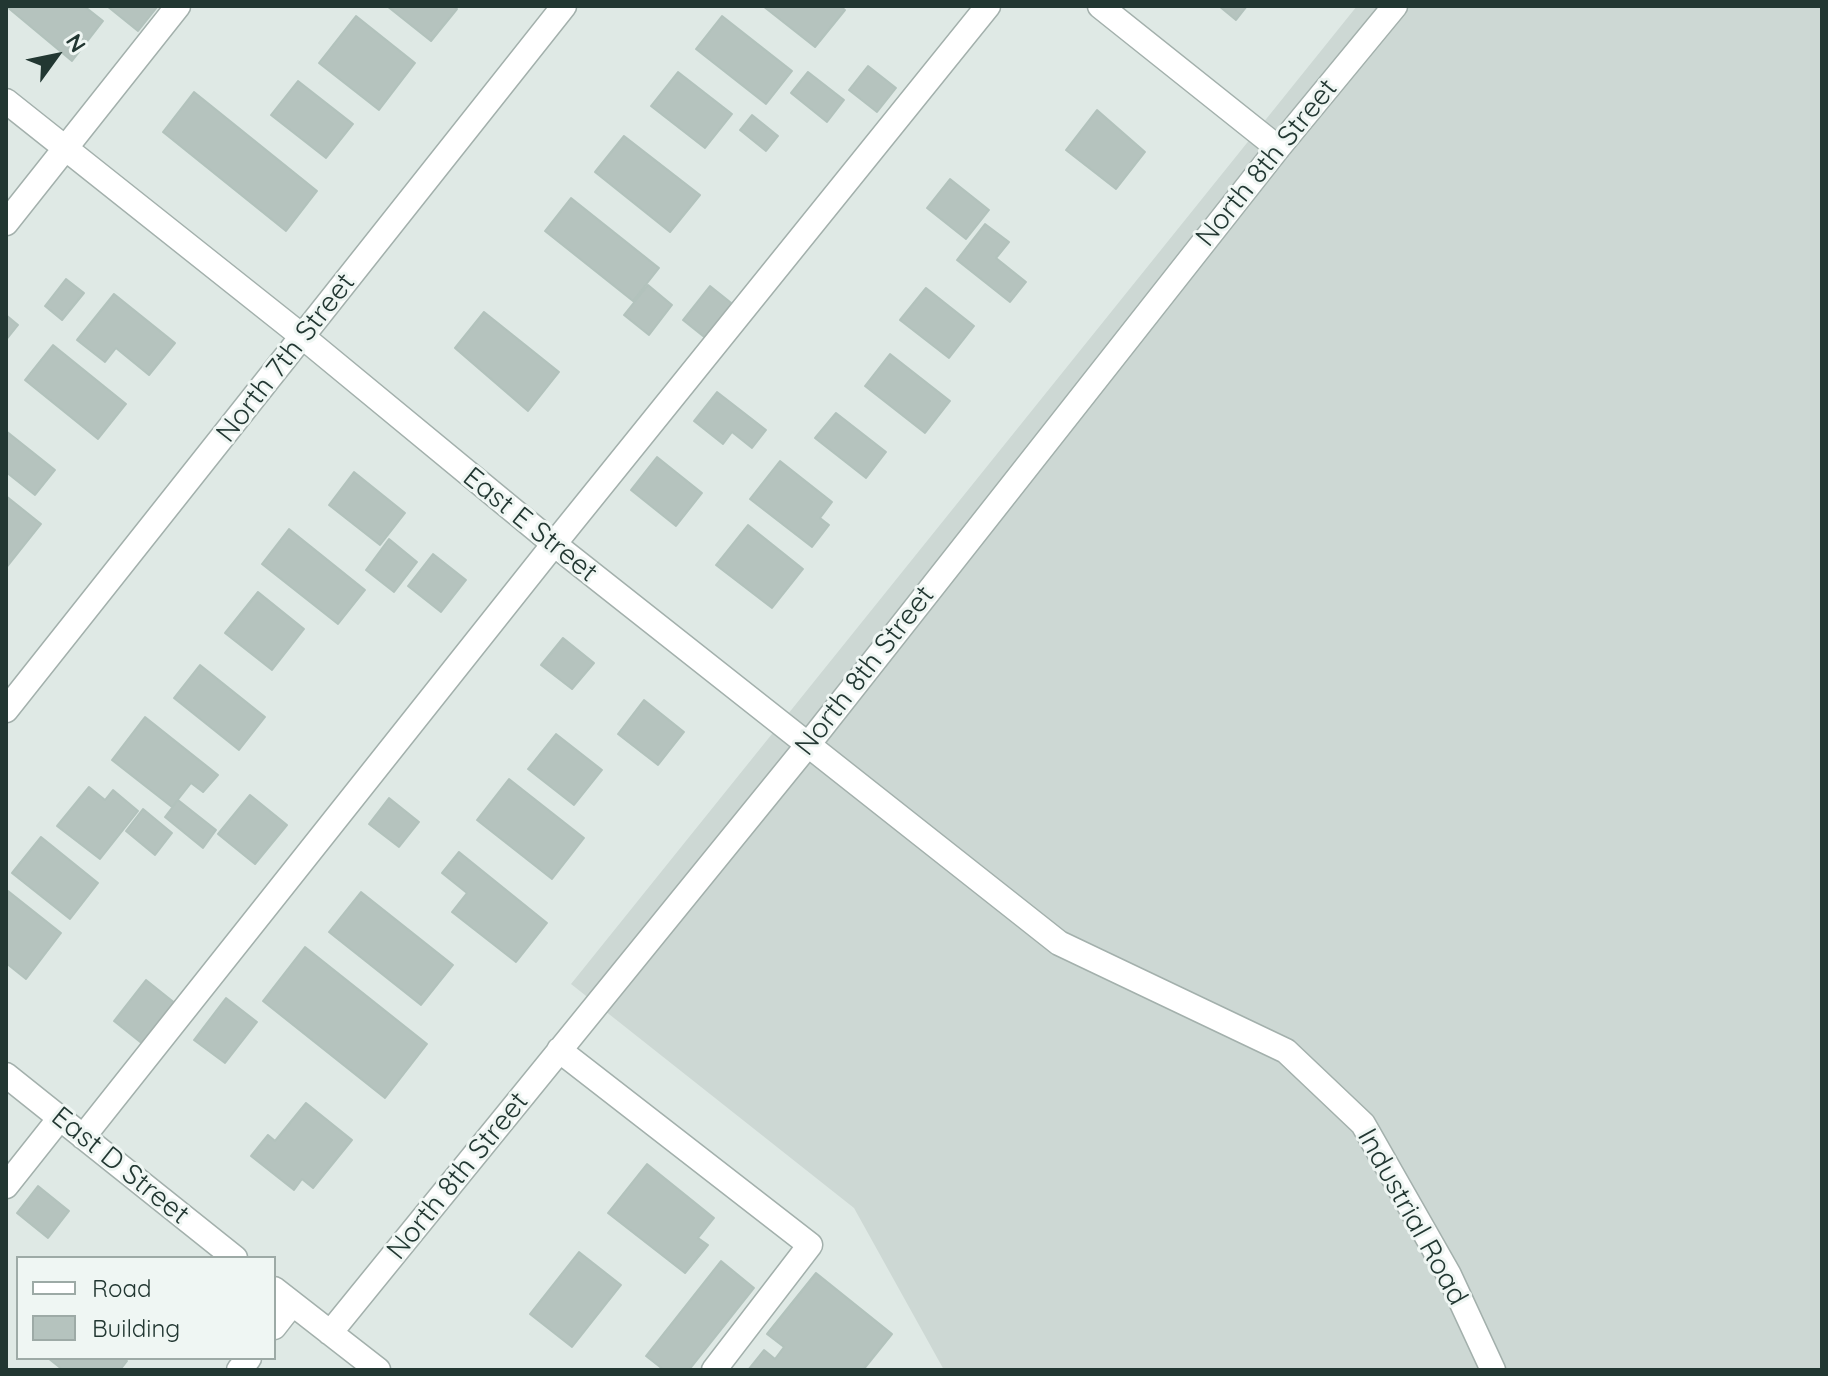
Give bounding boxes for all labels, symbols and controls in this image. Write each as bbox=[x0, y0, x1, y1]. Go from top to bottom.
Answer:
north arrow bbox=[16, 16, 96, 96]
text: N bbox=[60, 29, 92, 57]
street label: North 8th Street bbox=[1189, 72, 1345, 254]
street label: North 7th Street bbox=[210, 267, 362, 449]
street label: East E Street bbox=[456, 461, 604, 589]
street label: North 8th Street bbox=[788, 580, 942, 762]
street label: North 8th Street bbox=[380, 1085, 536, 1267]
street label: East D Street bbox=[44, 1100, 196, 1232]
street label: Industrial Road bbox=[1350, 1123, 1474, 1311]
legend bbox=[16, 1256, 276, 1360]
text: Road bbox=[92, 1273, 152, 1303]
text: Building bbox=[92, 1313, 180, 1343]

